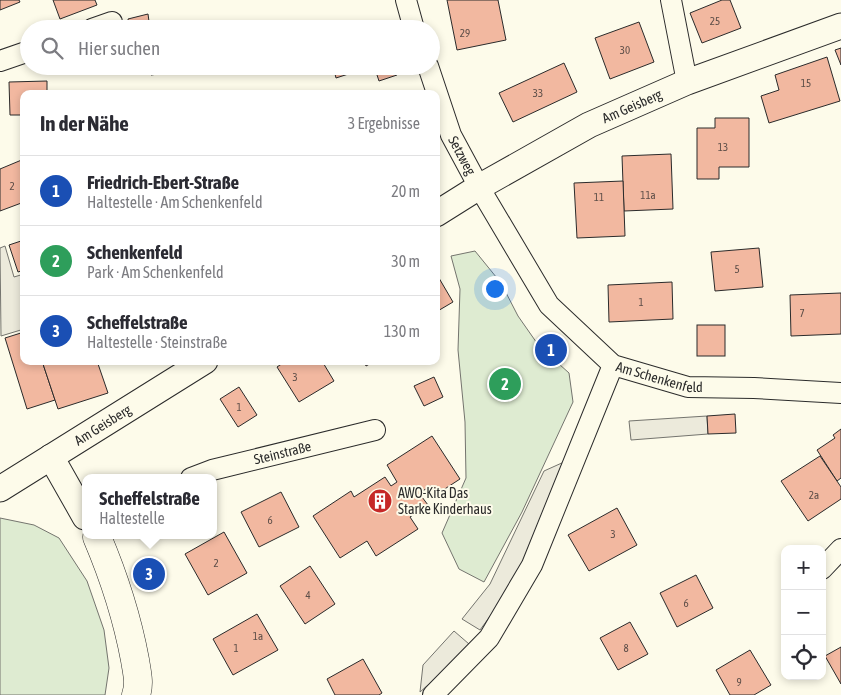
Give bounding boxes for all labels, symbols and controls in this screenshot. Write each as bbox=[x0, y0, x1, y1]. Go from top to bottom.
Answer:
house number: 25 bbox=[710, 15, 720, 27]
search box bbox=[20, 20, 440, 75]
house number: 29 bbox=[460, 27, 470, 39]
icon: search bbox=[38, 34, 66, 62]
text: Hier suchen bbox=[78, 37, 160, 59]
house number: 30 bbox=[620, 44, 630, 56]
house number: 15 bbox=[801, 77, 811, 89]
street label: Am Geisberg bbox=[600, 86, 664, 126]
house number: 33 bbox=[533, 87, 543, 99]
text: In der Nähe bbox=[40, 111, 129, 135]
text: 3 Ergebnisse bbox=[348, 114, 420, 132]
street label: Setzweg bbox=[445, 133, 479, 178]
house number: 13 bbox=[718, 141, 728, 153]
text: Friedrich-Ebert-Straße bbox=[87, 171, 239, 193]
house number: 2 bbox=[9, 180, 15, 192]
text: 1 bbox=[52, 182, 60, 200]
text: 20 m bbox=[391, 182, 420, 200]
house number: 11a bbox=[640, 189, 656, 201]
house number: 11 bbox=[594, 191, 604, 203]
text: Haltestelle · Am Schenkenfeld bbox=[87, 193, 263, 211]
text: Schenkenfeld bbox=[87, 241, 183, 263]
text: 2 bbox=[52, 252, 60, 270]
text: 30 m bbox=[391, 252, 420, 270]
text: Park · Am Schenkenfeld bbox=[87, 263, 224, 281]
house number: 5 bbox=[734, 263, 740, 275]
your location bbox=[482, 276, 508, 302]
house number: 1 bbox=[638, 296, 644, 308]
house number: 7 bbox=[799, 307, 805, 319]
text: Scheffelstraße bbox=[87, 311, 188, 333]
text: 3 bbox=[52, 322, 60, 340]
text: 130 m bbox=[384, 322, 420, 340]
pin: 1 bbox=[535, 331, 567, 369]
text: Haltestelle · Steinstraße bbox=[87, 333, 227, 351]
street label: Am Schenkenfeld bbox=[614, 358, 703, 395]
pin: 2 bbox=[489, 365, 521, 403]
house number: 3 bbox=[292, 371, 298, 383]
street label: Am Geisberg bbox=[71, 401, 134, 449]
house number: 1 bbox=[236, 401, 242, 413]
street label: Steinstraße bbox=[252, 438, 313, 467]
popup bbox=[82, 474, 217, 539]
place label: AWO-Kita Das Starke Kinderhaus bbox=[398, 485, 492, 517]
text: Scheffelstraße bbox=[99, 487, 200, 509]
building icon: AWO-Kita Das Starke Kinderhaus bbox=[367, 488, 393, 514]
house number: 2a bbox=[809, 489, 819, 501]
text: Haltestelle bbox=[99, 509, 165, 527]
house number: 6 bbox=[267, 514, 273, 526]
house number: 3 bbox=[610, 528, 616, 540]
map controls bbox=[781, 545, 826, 680]
button: + bbox=[781, 545, 826, 590]
pin: 3 bbox=[133, 555, 165, 593]
house number: 2 bbox=[213, 557, 219, 569]
house number: 4 bbox=[305, 589, 311, 601]
button: − bbox=[781, 590, 826, 635]
house number: 6 bbox=[683, 597, 689, 609]
house number: 1a bbox=[253, 630, 263, 642]
button: locate bbox=[781, 635, 826, 680]
house number: 1 bbox=[233, 642, 239, 654]
house number: 8 bbox=[623, 642, 629, 654]
house number: 9 bbox=[736, 676, 742, 688]

